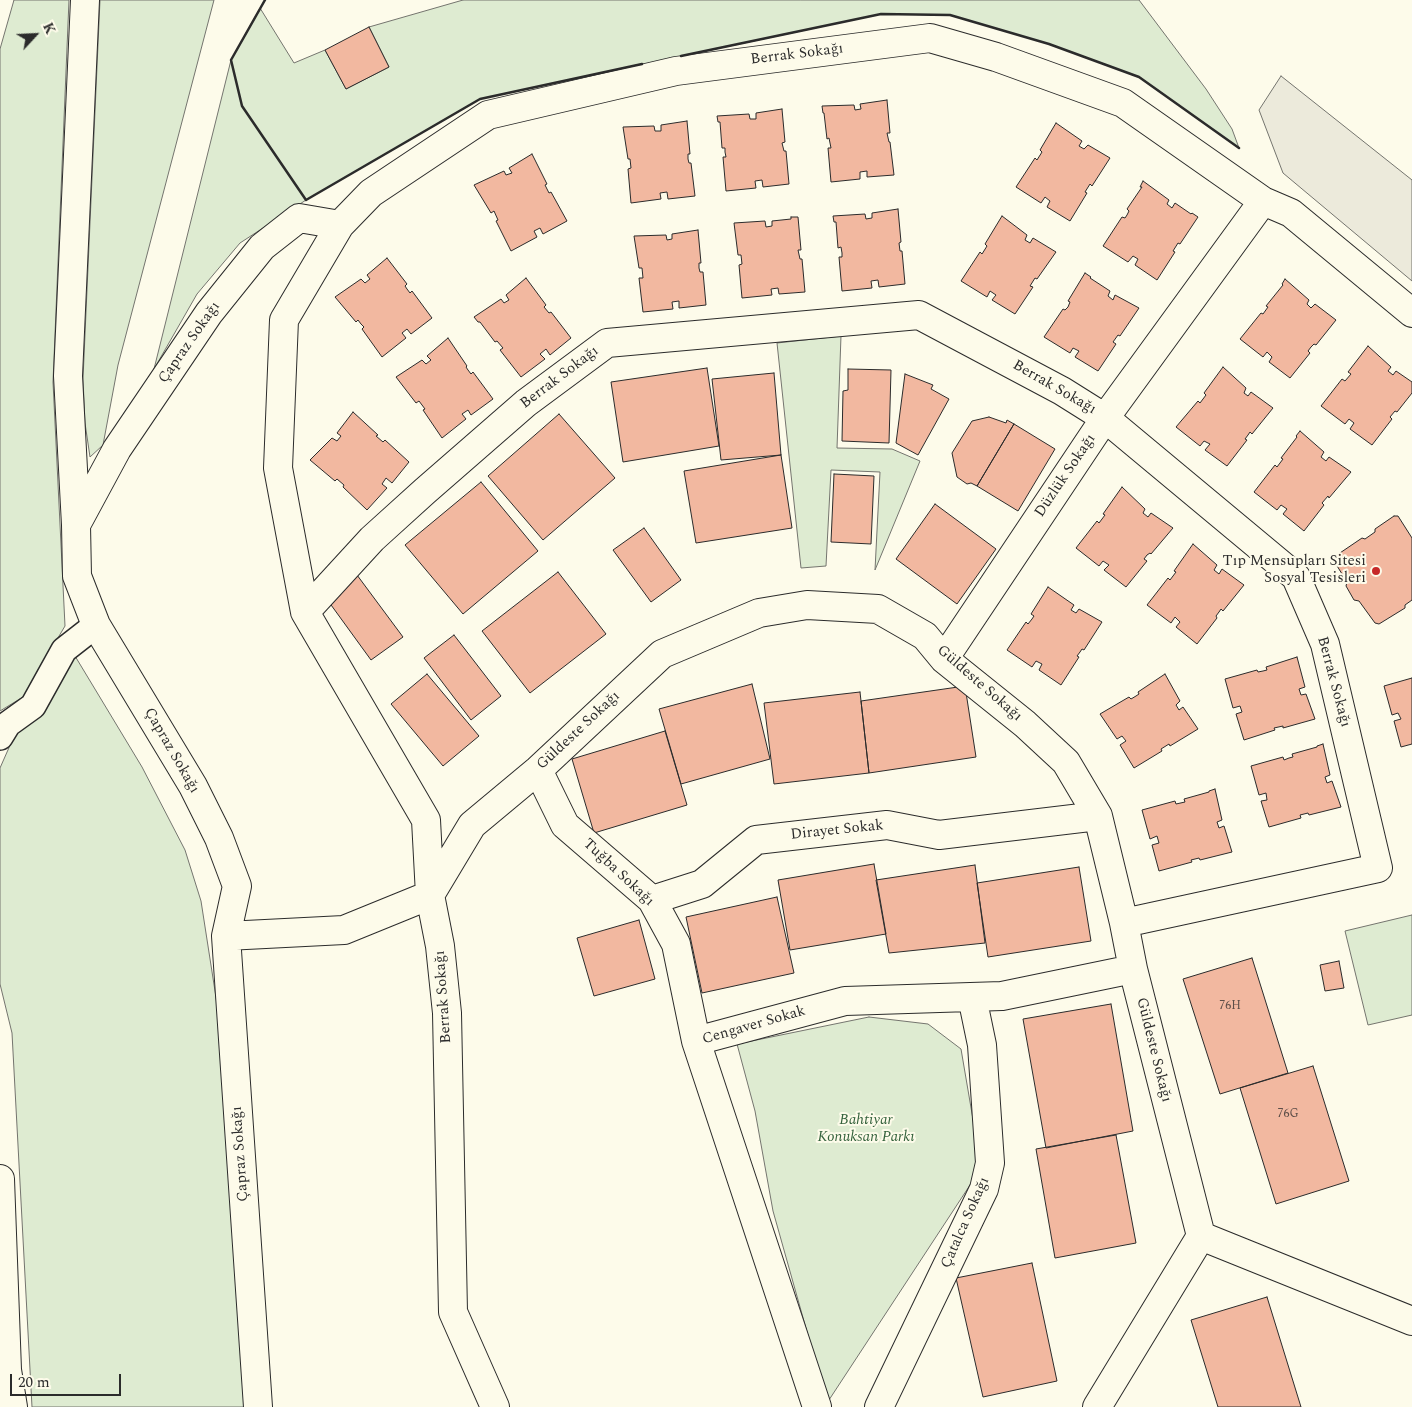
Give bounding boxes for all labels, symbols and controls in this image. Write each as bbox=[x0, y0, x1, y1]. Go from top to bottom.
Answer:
north arrow bbox=[10, 10, 60, 60]
text: K bbox=[37, 19, 61, 38]
street label: Berrak Sokağı bbox=[750, 40, 844, 70]
street label: Çapraz Sokağı bbox=[155, 299, 225, 387]
street label: Berrak Sokağı bbox=[517, 343, 603, 413]
street label: Berrak Sokağı bbox=[1009, 357, 1099, 419]
street label: Düzlük Sokağı bbox=[1031, 431, 1101, 521]
place label: Tıp Mensupları Sitesi Sosyal Tesisleri bbox=[1223, 553, 1366, 588]
marker: Tıp Mensupları Sitesi Sosyal Tesisleri bbox=[1370, 565, 1382, 577]
street label: Berrak Sokağı bbox=[1312, 635, 1354, 729]
street label: Güldeste Sokağı bbox=[933, 642, 1025, 726]
street label: Güldeste Sokağı bbox=[534, 688, 624, 774]
street label: Çapraz Sokağı bbox=[139, 705, 203, 797]
street label: Dirayet Sokak bbox=[790, 817, 884, 845]
street label: Tuğba Sokağı bbox=[579, 835, 657, 911]
street label: Berrak Sokağı bbox=[432, 950, 456, 1044]
street label: Güldeste Sokağı bbox=[1131, 996, 1175, 1104]
house number: 76H bbox=[1219, 1000, 1241, 1014]
street label: Cengaver Sokak bbox=[700, 1003, 808, 1049]
street label: Çapraz Sokağı bbox=[229, 1106, 253, 1202]
house number: 76G bbox=[1277, 1108, 1299, 1122]
park label: Bahtiyar Konuksan Parkı bbox=[818, 1112, 914, 1147]
street label: Çatalca Sokağı bbox=[938, 1175, 994, 1271]
scale bar bbox=[12, 1364, 124, 1396]
text: 20 m bbox=[18, 1371, 50, 1394]

